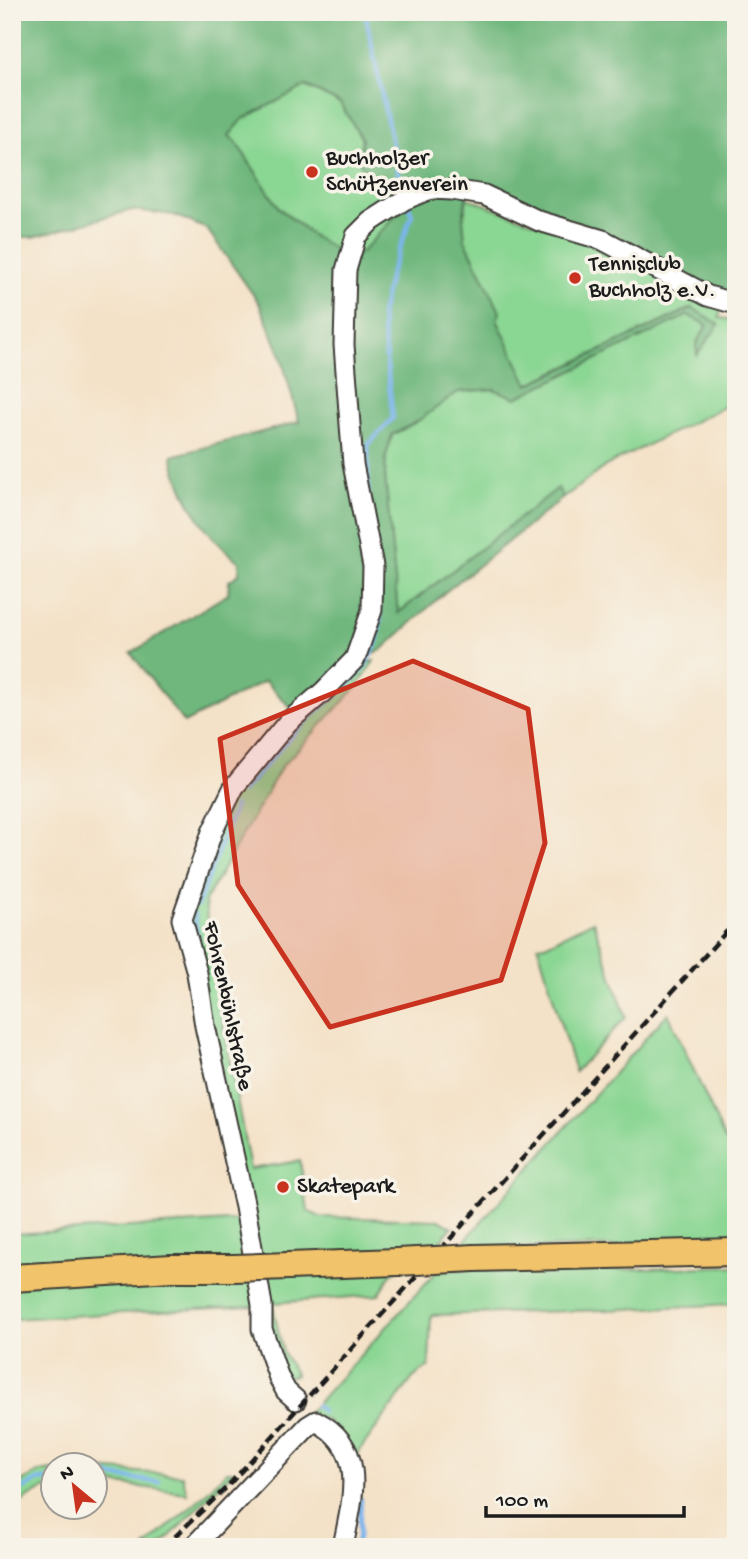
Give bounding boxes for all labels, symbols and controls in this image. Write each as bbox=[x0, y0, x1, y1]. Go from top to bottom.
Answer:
place label: Buchholzer Schützenverein bbox=[325, 146, 468, 199]
marker: Buchholzer Schützenverein bbox=[304, 164, 320, 180]
place label: Tennisclub Buchholz e.V. bbox=[587, 252, 716, 305]
marker: Tennisclub Buchholz e.V. bbox=[567, 270, 583, 286]
street label: Fohrenbühlstraße bbox=[196, 918, 258, 1094]
place label: Skatepark bbox=[297, 1174, 397, 1201]
marker: Skatepark bbox=[275, 1179, 291, 1195]
north arrow bbox=[38, 1450, 108, 1520]
text: N bbox=[56, 1461, 78, 1487]
scale bar bbox=[486, 1475, 683, 1519]
text: 100 m bbox=[495, 1490, 548, 1515]

